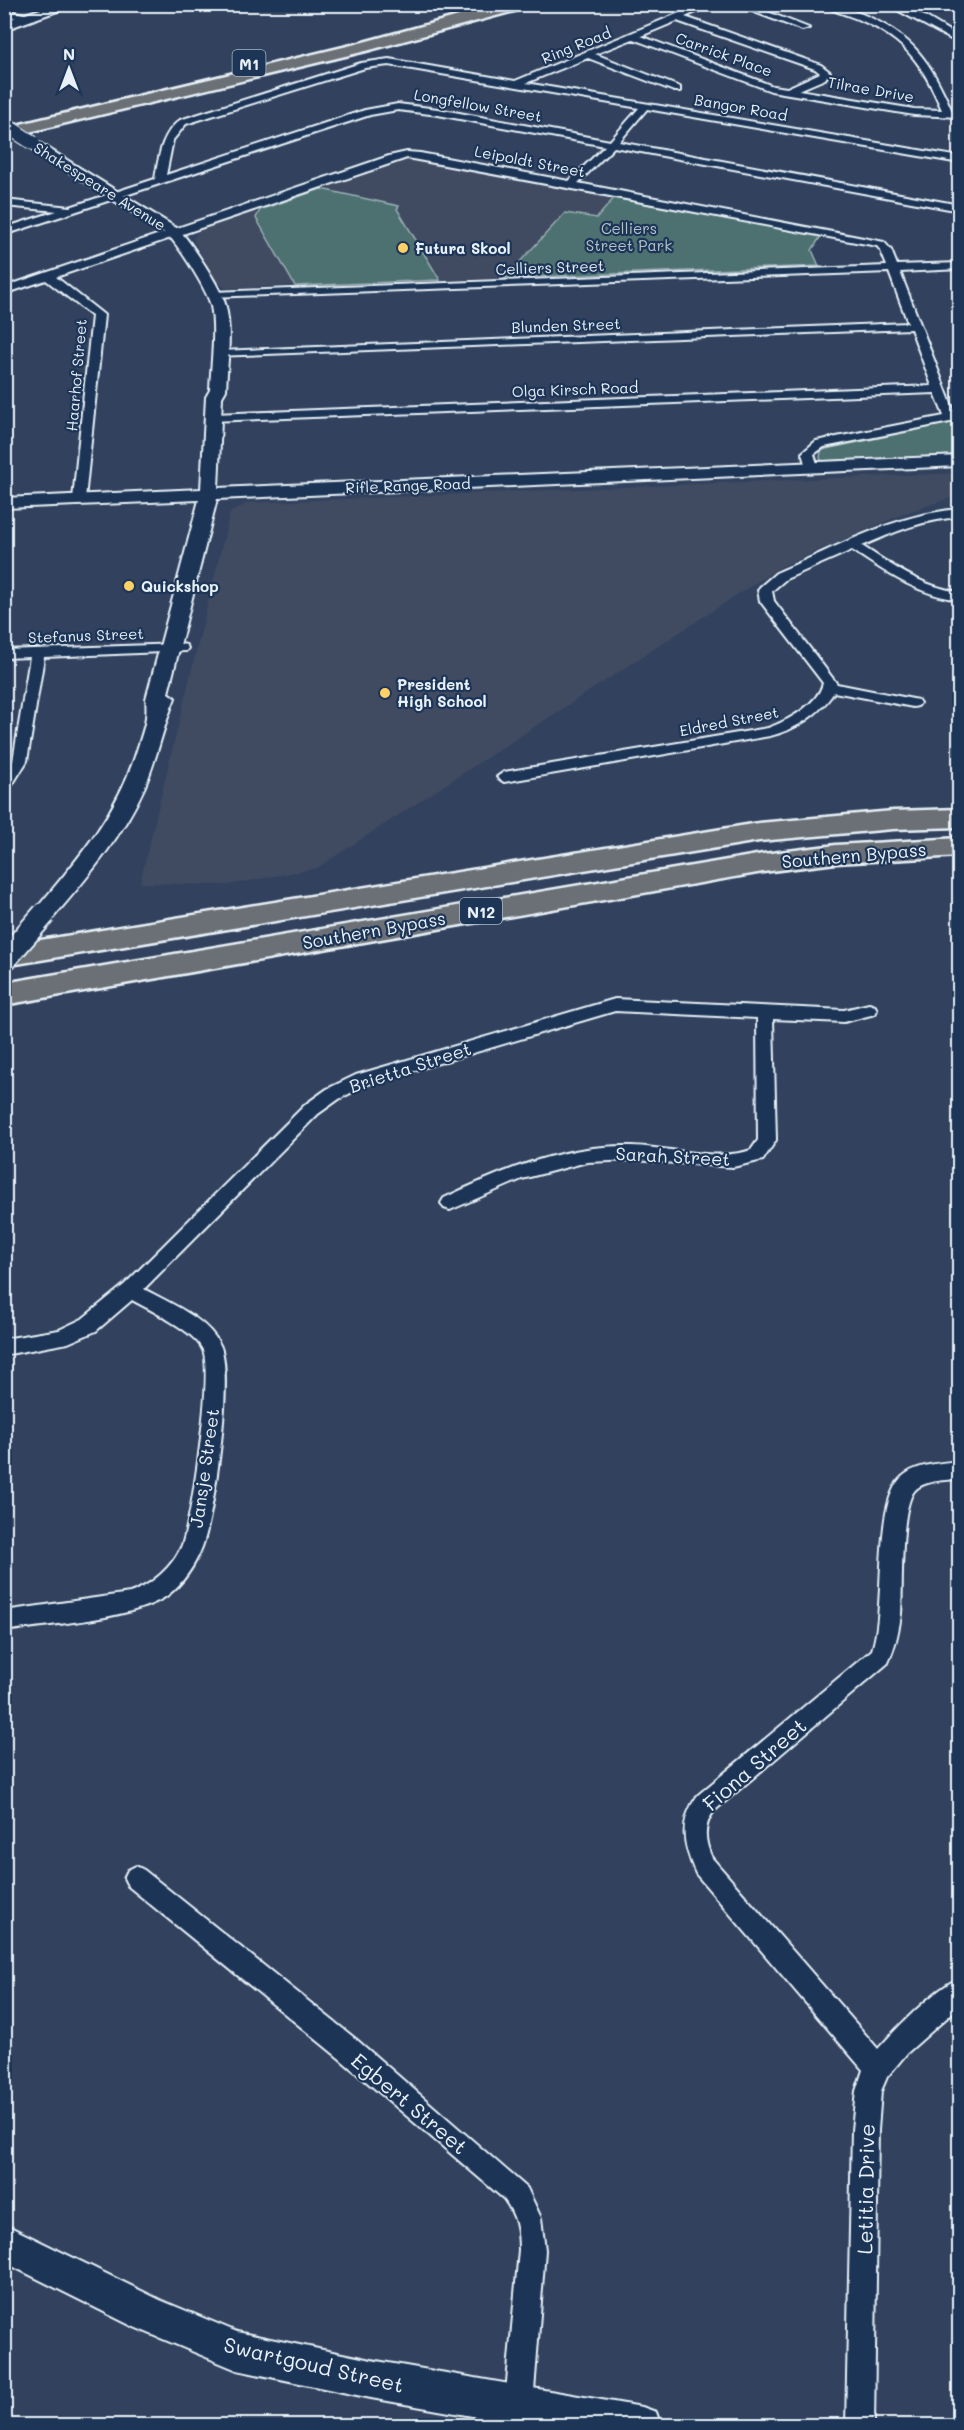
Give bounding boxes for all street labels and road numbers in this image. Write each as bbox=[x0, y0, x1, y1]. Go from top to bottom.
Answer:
street label: Ring Road bbox=[538, 22, 614, 68]
street label: Carrick Place bbox=[673, 27, 775, 81]
road number: M1 bbox=[232, 50, 266, 76]
street label: Tilrae Drive bbox=[826, 72, 916, 106]
street label: Longfellow Street bbox=[412, 84, 544, 126]
street label: Bangor Road bbox=[693, 89, 789, 125]
street label: Shakespeare Avenue bbox=[30, 137, 170, 235]
street label: Leipoldt Street bbox=[473, 140, 587, 182]
street label: Celliers Street bbox=[495, 255, 605, 279]
street label: Blunden Street bbox=[511, 313, 621, 337]
street label: Haarhof Street bbox=[61, 318, 91, 432]
street label: Olga Kirsch Road bbox=[511, 377, 639, 401]
street label: Rifle Range Road bbox=[345, 473, 471, 497]
street label: Stefanus Street bbox=[28, 623, 144, 647]
street label: Eldred Street bbox=[678, 702, 780, 740]
street label: Southern Bypass bbox=[781, 837, 927, 873]
road number: N12 bbox=[460, 898, 502, 924]
street label: Southern Bypass bbox=[301, 906, 447, 954]
street label: Brietta Street bbox=[346, 1036, 474, 1098]
street label: Sarah Street bbox=[615, 1141, 731, 1171]
street label: Jansje Street bbox=[184, 1407, 224, 1529]
street label: Fiona Street bbox=[696, 1712, 812, 1816]
street label: Egbert Street bbox=[346, 2046, 474, 2160]
street label: Letitia Drive bbox=[850, 2123, 880, 2255]
street label: Swartgoud Street bbox=[221, 2330, 407, 2398]

